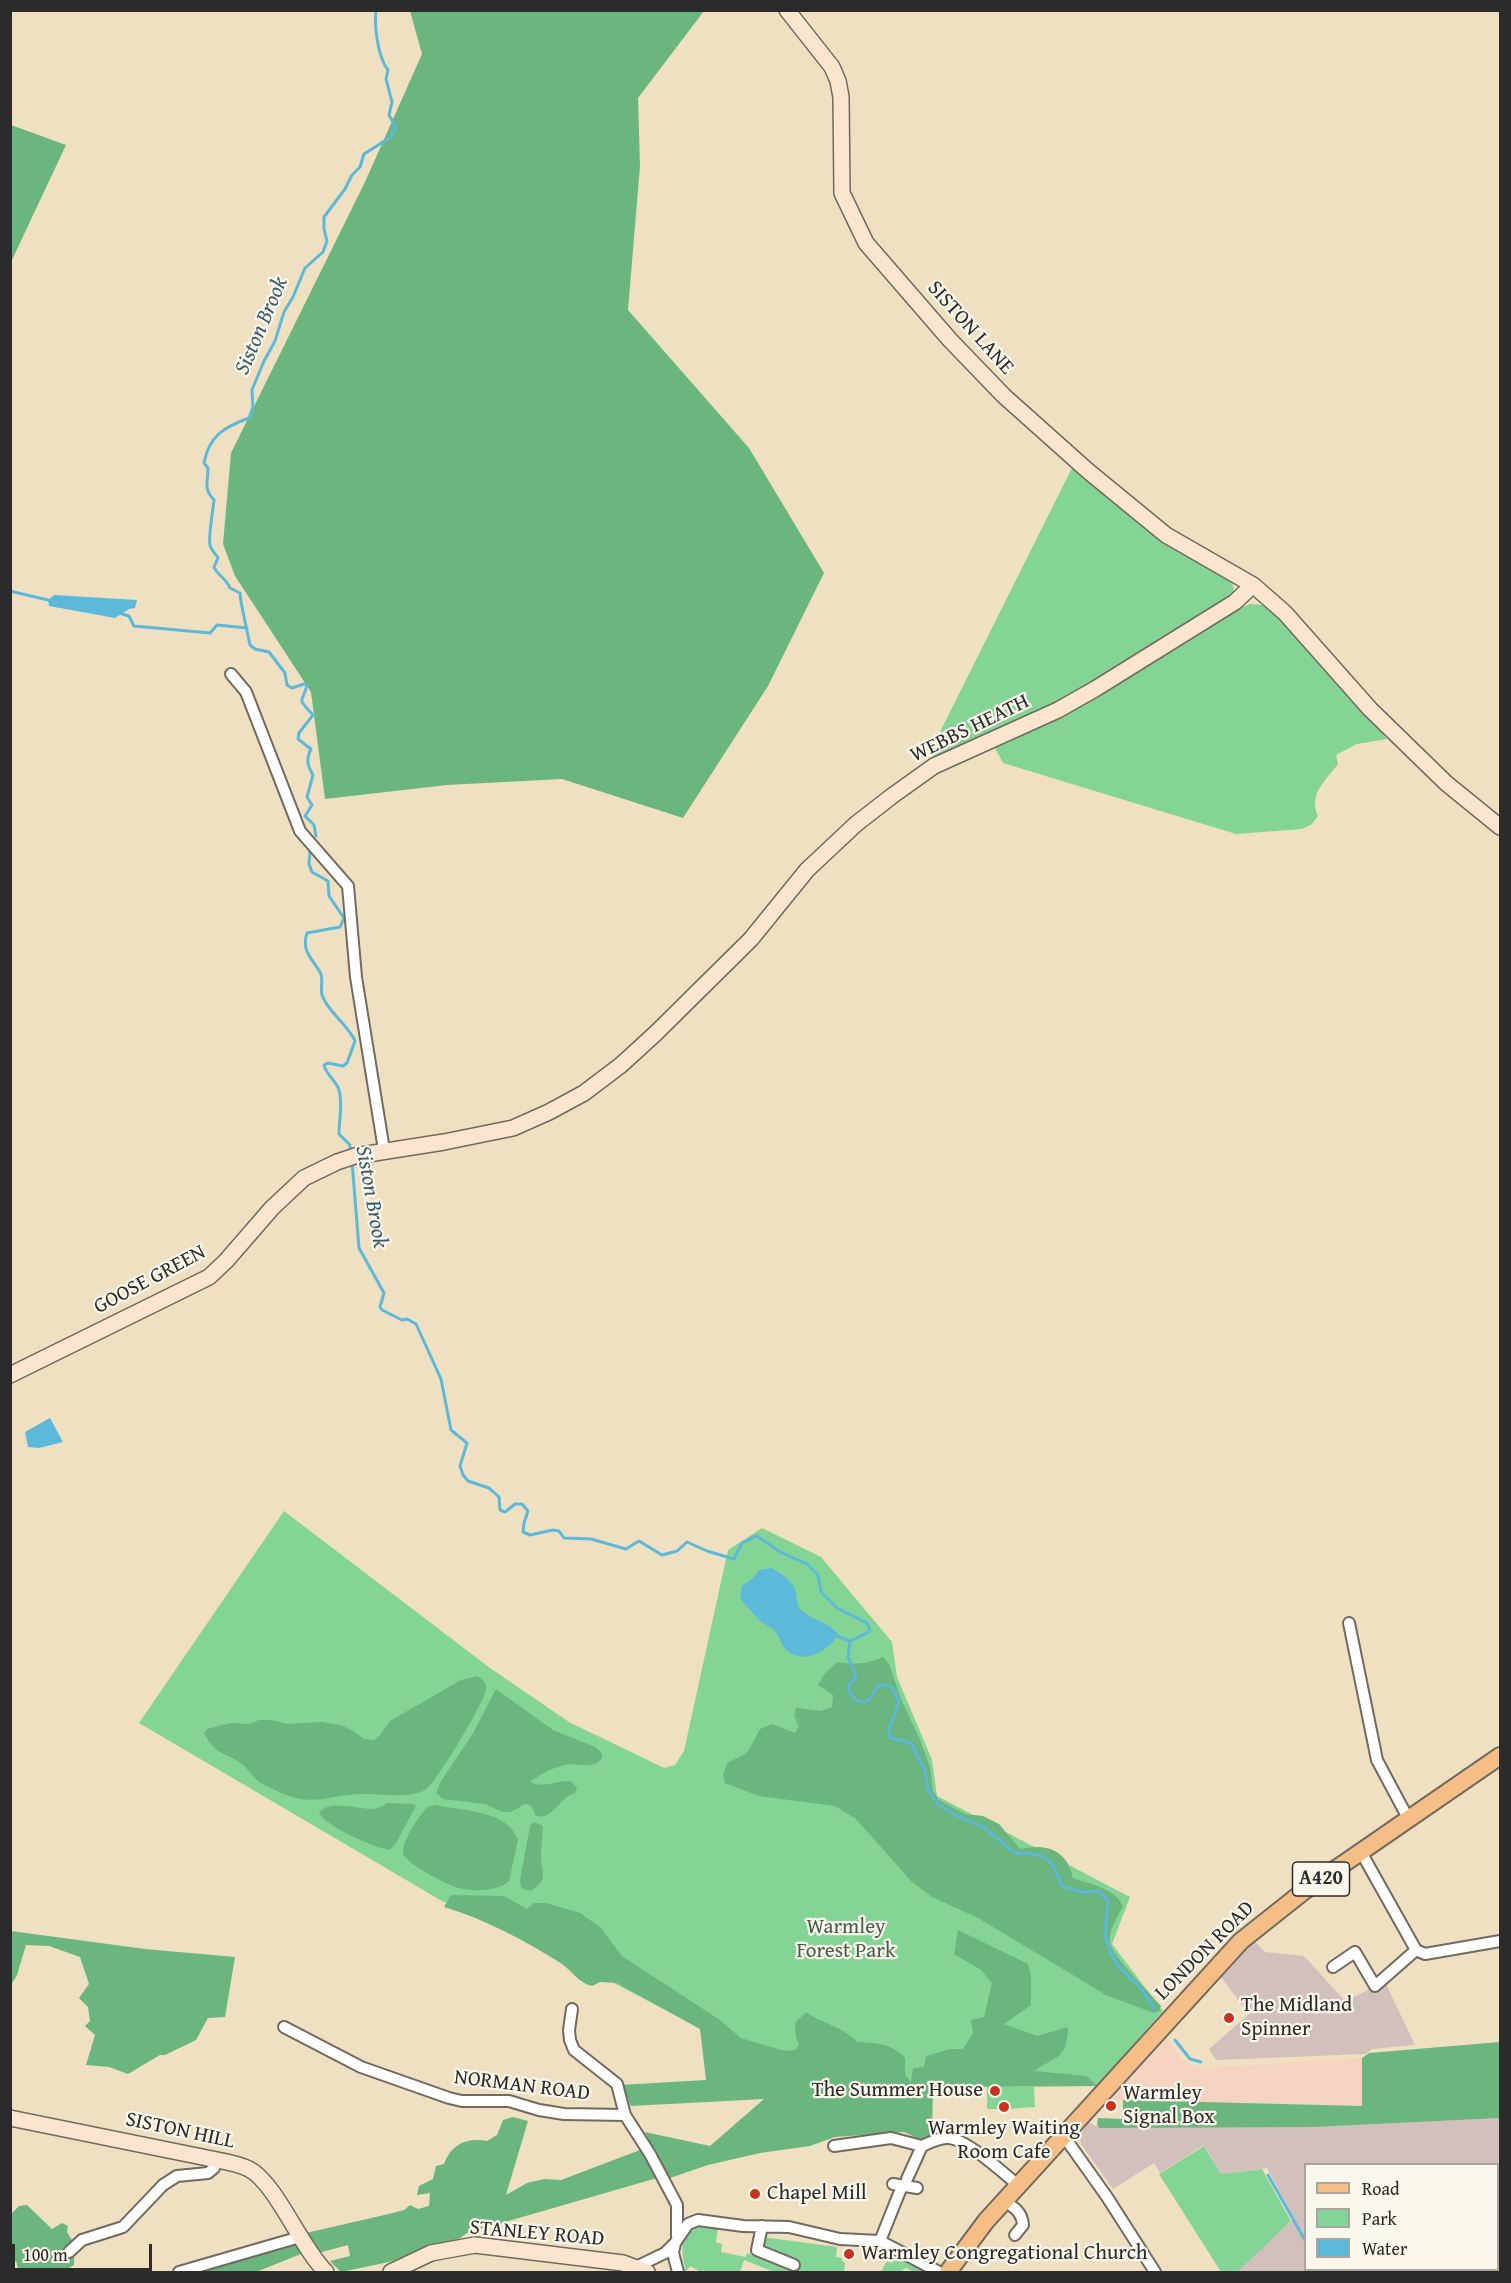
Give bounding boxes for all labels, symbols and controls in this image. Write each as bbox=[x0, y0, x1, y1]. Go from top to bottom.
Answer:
water label: Siston Brook bbox=[230, 273, 294, 379]
street label: SISTON LANE bbox=[921, 276, 1019, 380]
street label: WEBBS HEATH bbox=[906, 689, 1034, 769]
water label: Siston Brook bbox=[349, 1144, 393, 1250]
street label: GOOSE GREEN bbox=[90, 1240, 210, 1320]
road number: A420 bbox=[1292, 1862, 1350, 1896]
street label: LONDON ROAD bbox=[1150, 1896, 1260, 2006]
park label: Warmley Forest Park bbox=[796, 1915, 896, 1965]
place label: The Midland Spinner bbox=[1241, 1993, 1352, 2043]
marker: The Midland Spinner bbox=[1222, 2011, 1236, 2025]
street label: NORMAN ROAD bbox=[453, 2065, 591, 2107]
place label: The Summer House bbox=[812, 2078, 983, 2104]
place label: Warmley Signal Box bbox=[1123, 2081, 1215, 2131]
marker: The Summer House bbox=[988, 2084, 1002, 2098]
marker: Warmley Signal Box bbox=[1104, 2099, 1118, 2113]
marker: Warmley Waiting Room Cafe bbox=[997, 2100, 1011, 2114]
street label: SISTON HILL bbox=[123, 2107, 237, 2155]
place label: Warmley Waiting Room Cafe bbox=[928, 2116, 1080, 2166]
legend bbox=[1304, 2163, 1499, 2271]
text: Road bbox=[1362, 2175, 1400, 2202]
place label: Chapel Mill bbox=[767, 2181, 867, 2207]
marker: Chapel Mill bbox=[748, 2187, 762, 2201]
text: Park bbox=[1362, 2205, 1397, 2232]
street label: STANLEY ROAD bbox=[469, 2216, 605, 2252]
scale bar bbox=[15, 2232, 154, 2270]
text: Water bbox=[1362, 2235, 1407, 2262]
text: 100 m bbox=[23, 2241, 68, 2268]
place label: Warmley Congregational Church bbox=[861, 2241, 1147, 2267]
marker: Warmley Congregational Church bbox=[842, 2247, 856, 2261]

